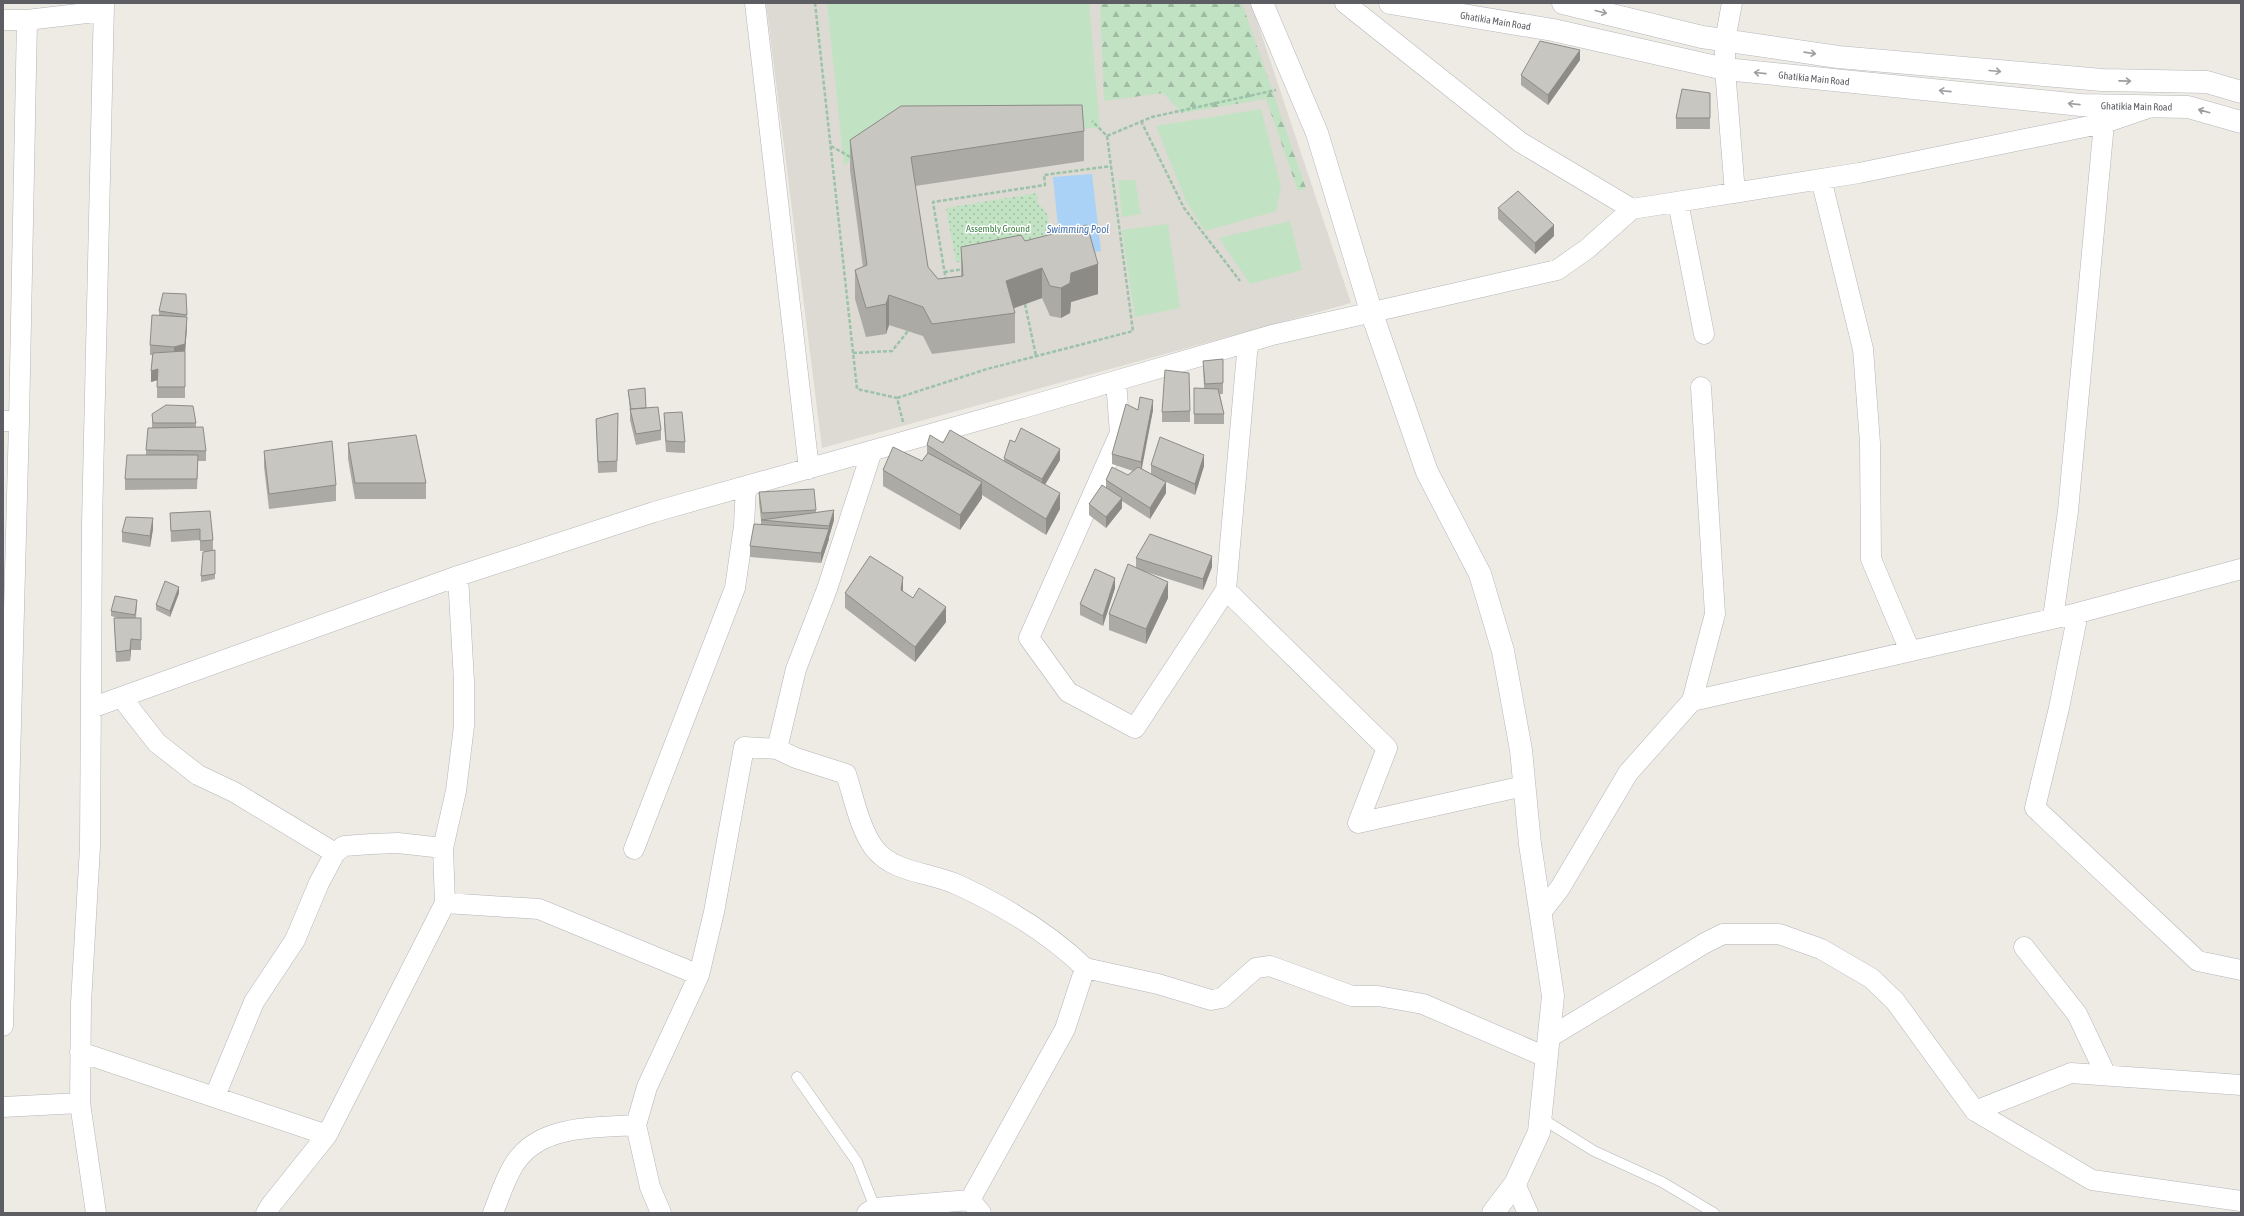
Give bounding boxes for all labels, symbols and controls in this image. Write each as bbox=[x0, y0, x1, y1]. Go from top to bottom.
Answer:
street label: Ghatikia Main Road bbox=[1459, 9, 1532, 32]
one-way arrow bbox=[1594, 9, 1607, 17]
one-way arrow bbox=[1803, 49, 1816, 57]
one-way arrow bbox=[1989, 67, 2002, 74]
one-way arrow bbox=[1754, 69, 1767, 76]
street label: Ghatikia Main Road bbox=[1778, 69, 1850, 87]
one-way arrow bbox=[2118, 77, 2131, 84]
one-way arrow bbox=[1939, 87, 1952, 95]
street label: Ghatikia Main Road bbox=[2101, 100, 2173, 112]
one-way arrow bbox=[2068, 101, 2081, 108]
one-way arrow bbox=[2197, 107, 2210, 114]
park label: Assembly Ground bbox=[966, 223, 1030, 234]
water label: Swimming Pool bbox=[1046, 223, 1109, 235]

